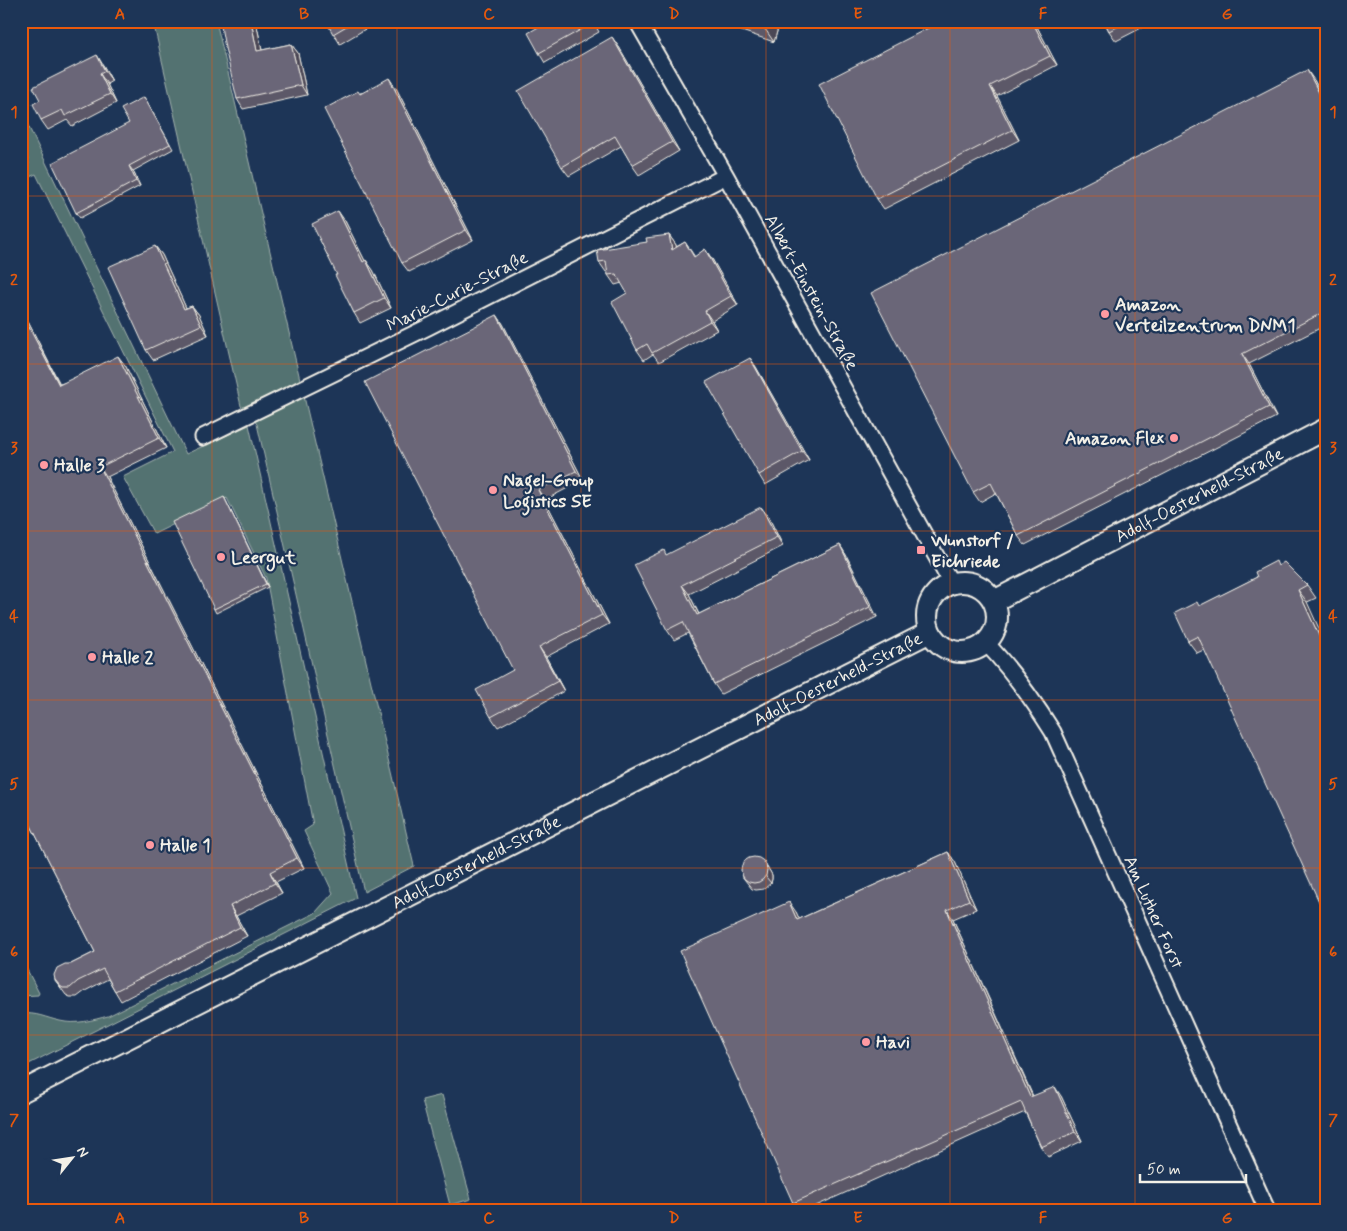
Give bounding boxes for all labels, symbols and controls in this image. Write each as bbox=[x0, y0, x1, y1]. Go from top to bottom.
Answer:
text: A bbox=[115, 4, 125, 25]
text: B bbox=[299, 4, 309, 25]
text: C bbox=[483, 4, 495, 25]
text: D bbox=[668, 4, 680, 25]
text: E bbox=[853, 4, 863, 25]
text: F bbox=[1039, 4, 1048, 25]
text: G bbox=[1222, 4, 1233, 25]
text: 1 bbox=[10, 102, 18, 123]
text: 1 bbox=[1329, 102, 1337, 123]
street label: Albert-Einstein-Straße bbox=[758, 210, 864, 375]
street label: Marie-Curie-Straße bbox=[383, 246, 533, 338]
text: 2 bbox=[10, 270, 18, 291]
text: 2 bbox=[1329, 270, 1337, 291]
place label: Amazon Verteilzentrum DNM1 bbox=[1115, 293, 1295, 338]
marker: Amazon Verteilzentrum DNM1 bbox=[1099, 308, 1111, 320]
place label: Amazon Flex bbox=[1065, 427, 1164, 451]
marker: Amazon Flex bbox=[1168, 432, 1180, 444]
text: 3 bbox=[10, 438, 18, 459]
text: 3 bbox=[1329, 438, 1337, 459]
street label: Adolf-Oesterheld-Straße bbox=[1111, 442, 1288, 549]
place label: Halle 3 bbox=[54, 454, 106, 478]
marker: Halle 3 bbox=[38, 459, 50, 471]
place label: Nagel-Group Logistics SE bbox=[503, 469, 594, 516]
marker: Nagel-Group Logistics SE bbox=[487, 484, 499, 496]
place label: Wunstorf / Eichriede bbox=[930, 529, 1014, 574]
marker: Wunstorf / Eichriede bbox=[915, 544, 927, 556]
place label: Leergut bbox=[231, 546, 296, 572]
marker: Leergut bbox=[215, 551, 227, 563]
text: 4 bbox=[9, 606, 19, 627]
text: 4 bbox=[1328, 606, 1338, 627]
street label: Adolf-Oesterheld-Straße bbox=[749, 627, 927, 733]
place label: Halle 2 bbox=[102, 646, 154, 670]
marker: Halle 2 bbox=[86, 651, 98, 663]
text: 5 bbox=[9, 774, 19, 795]
text: 5 bbox=[1328, 774, 1338, 795]
street label: Adolf-Oesterheld-Straße bbox=[388, 810, 565, 915]
place label: Halle 1 bbox=[160, 834, 211, 858]
marker: Halle 1 bbox=[144, 839, 156, 851]
street label: Am Luther Forst bbox=[1117, 852, 1189, 973]
text: 6 bbox=[10, 942, 18, 963]
text: 6 bbox=[1329, 942, 1337, 963]
place label: Havi bbox=[876, 1031, 910, 1055]
marker: Havi bbox=[860, 1036, 872, 1048]
text: 7 bbox=[9, 1110, 19, 1131]
text: 7 bbox=[1328, 1110, 1338, 1131]
north arrow bbox=[48, 1134, 98, 1184]
text: N bbox=[72, 1143, 93, 1161]
scale bar bbox=[1140, 1151, 1246, 1183]
text: 50 m bbox=[1147, 1160, 1181, 1180]
text: A bbox=[115, 1208, 125, 1229]
text: B bbox=[299, 1208, 309, 1229]
text: C bbox=[483, 1208, 495, 1229]
text: D bbox=[668, 1208, 680, 1229]
text: E bbox=[853, 1208, 863, 1229]
text: F bbox=[1039, 1208, 1048, 1229]
text: G bbox=[1222, 1208, 1233, 1229]

